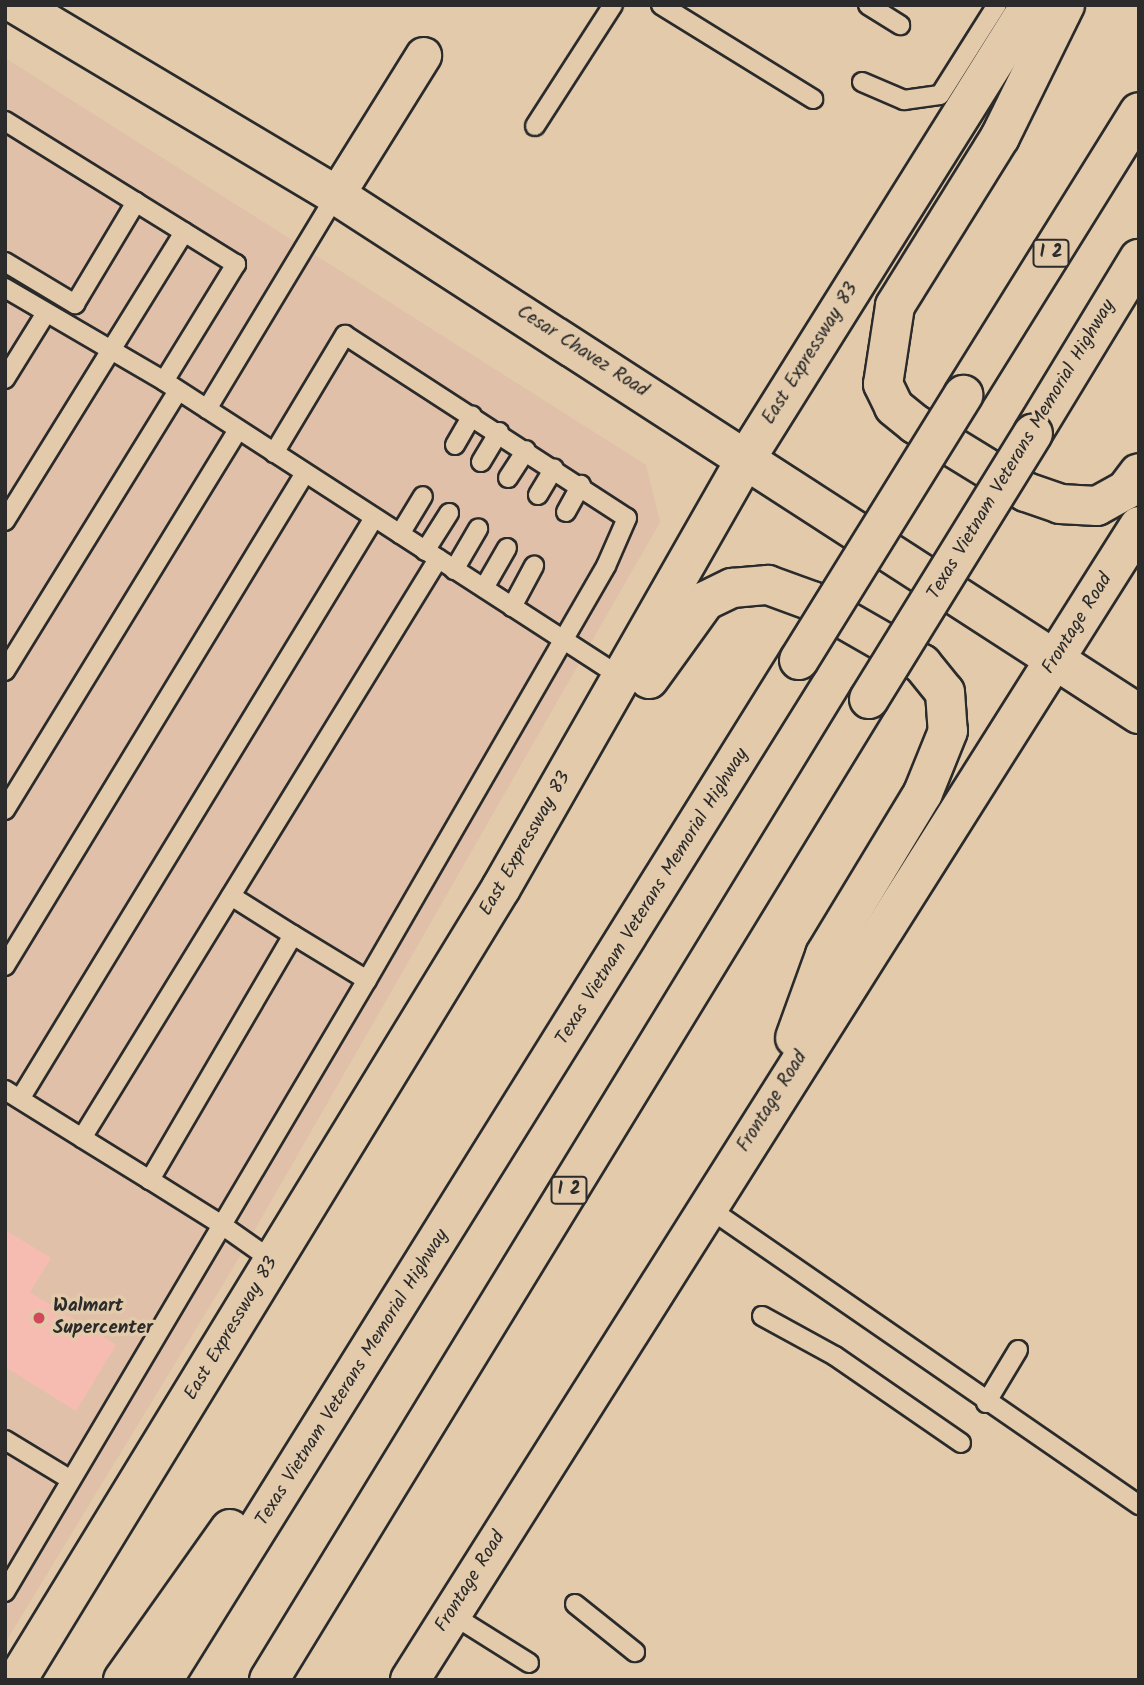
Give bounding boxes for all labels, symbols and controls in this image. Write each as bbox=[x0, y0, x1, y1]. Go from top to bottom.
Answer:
road number: I 2 bbox=[1032, 239, 1070, 268]
street label: East Expressway 83 bbox=[758, 279, 864, 429]
street label: Texas Vietnam Veterans Memorial Highway bbox=[923, 296, 1121, 604]
street label: Cesar Chavez Road bbox=[512, 301, 652, 403]
street label: Frontage Road bbox=[1038, 569, 1118, 679]
street label: Texas Vietnam Veterans Memorial Highway bbox=[552, 744, 754, 1050]
street label: East Expressway 83 bbox=[475, 768, 577, 920]
street label: Frontage Road bbox=[733, 1047, 813, 1157]
road number: I 2 bbox=[550, 1176, 588, 1204]
street label: Texas Vietnam Veterans Memorial Highway bbox=[252, 1225, 454, 1531]
street label: East Expressway 83 bbox=[180, 1253, 284, 1405]
place label: Walmart Supercenter bbox=[53, 1296, 153, 1340]
marker: Walmart Supercenter bbox=[31, 1310, 47, 1326]
street label: Frontage Road bbox=[431, 1527, 511, 1637]

